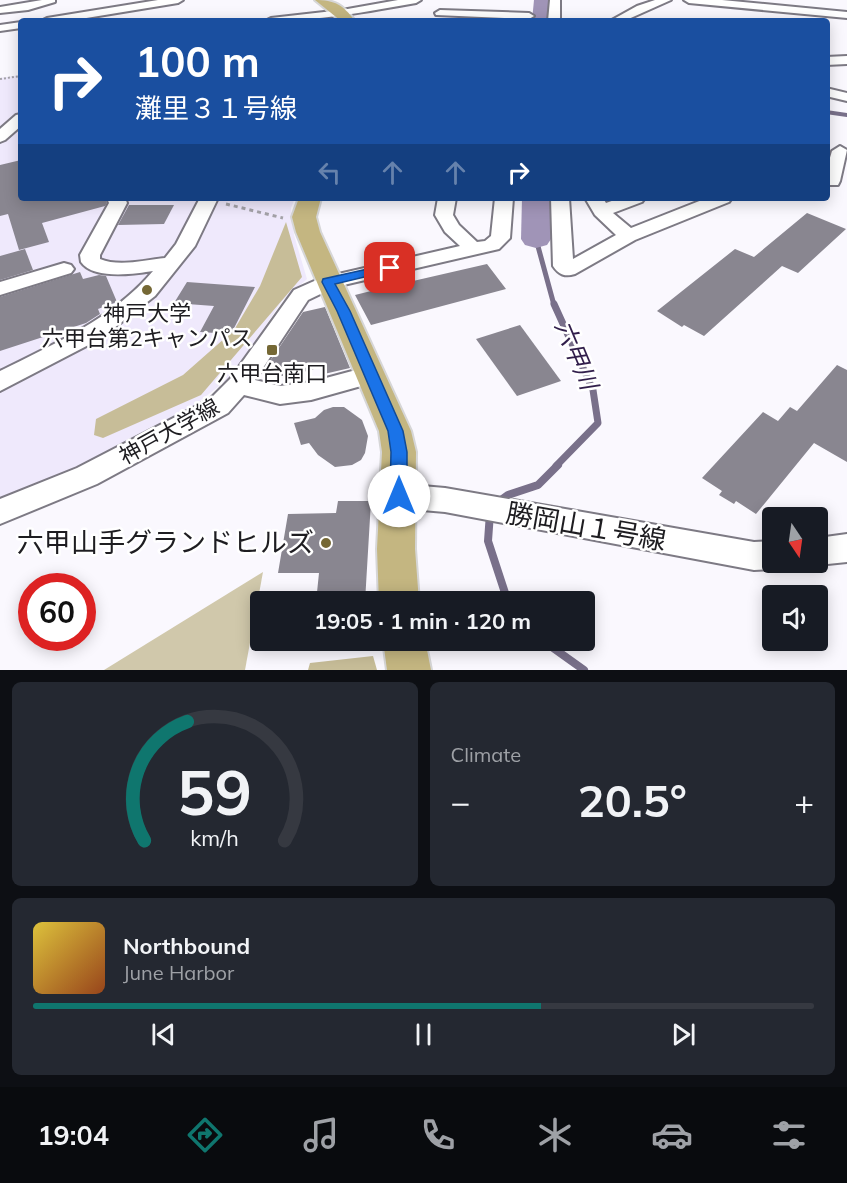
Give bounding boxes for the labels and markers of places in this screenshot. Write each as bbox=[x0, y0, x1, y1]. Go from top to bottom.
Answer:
pin bbox=[364, 242, 415, 293]
marker: 神戸大学 六甲台第2キャンパス bbox=[140, 283, 154, 297]
place label: 神戸大学 六甲台第2キャンパス bbox=[41, 299, 253, 352]
marker: 六甲台南口 bbox=[265, 343, 279, 357]
place label: 六甲台南口 bbox=[217, 359, 327, 387]
place label: 六甲山手グランドヒルズ bbox=[17, 525, 314, 559]
marker: 六甲山手グランドヒルズ bbox=[319, 536, 333, 550]

